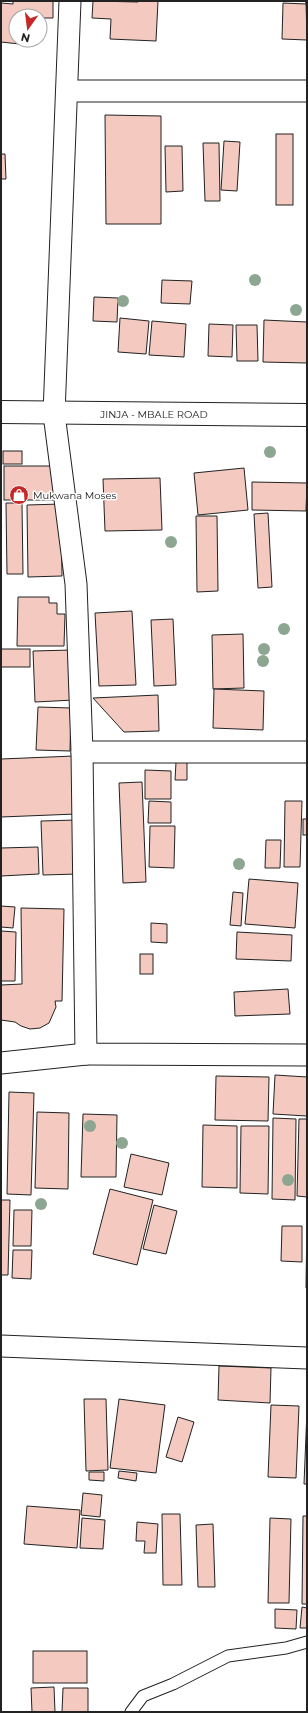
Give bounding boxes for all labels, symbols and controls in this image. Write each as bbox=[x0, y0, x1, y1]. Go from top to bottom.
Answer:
north arrow bbox=[8, 8, 48, 48]
text: N bbox=[20, 30, 32, 46]
street label: JINJA - MBALE ROAD bbox=[99, 408, 208, 421]
shop icon: Mukwana Moses bbox=[8, 484, 30, 506]
place label: Mukwana Moses bbox=[33, 489, 116, 502]

